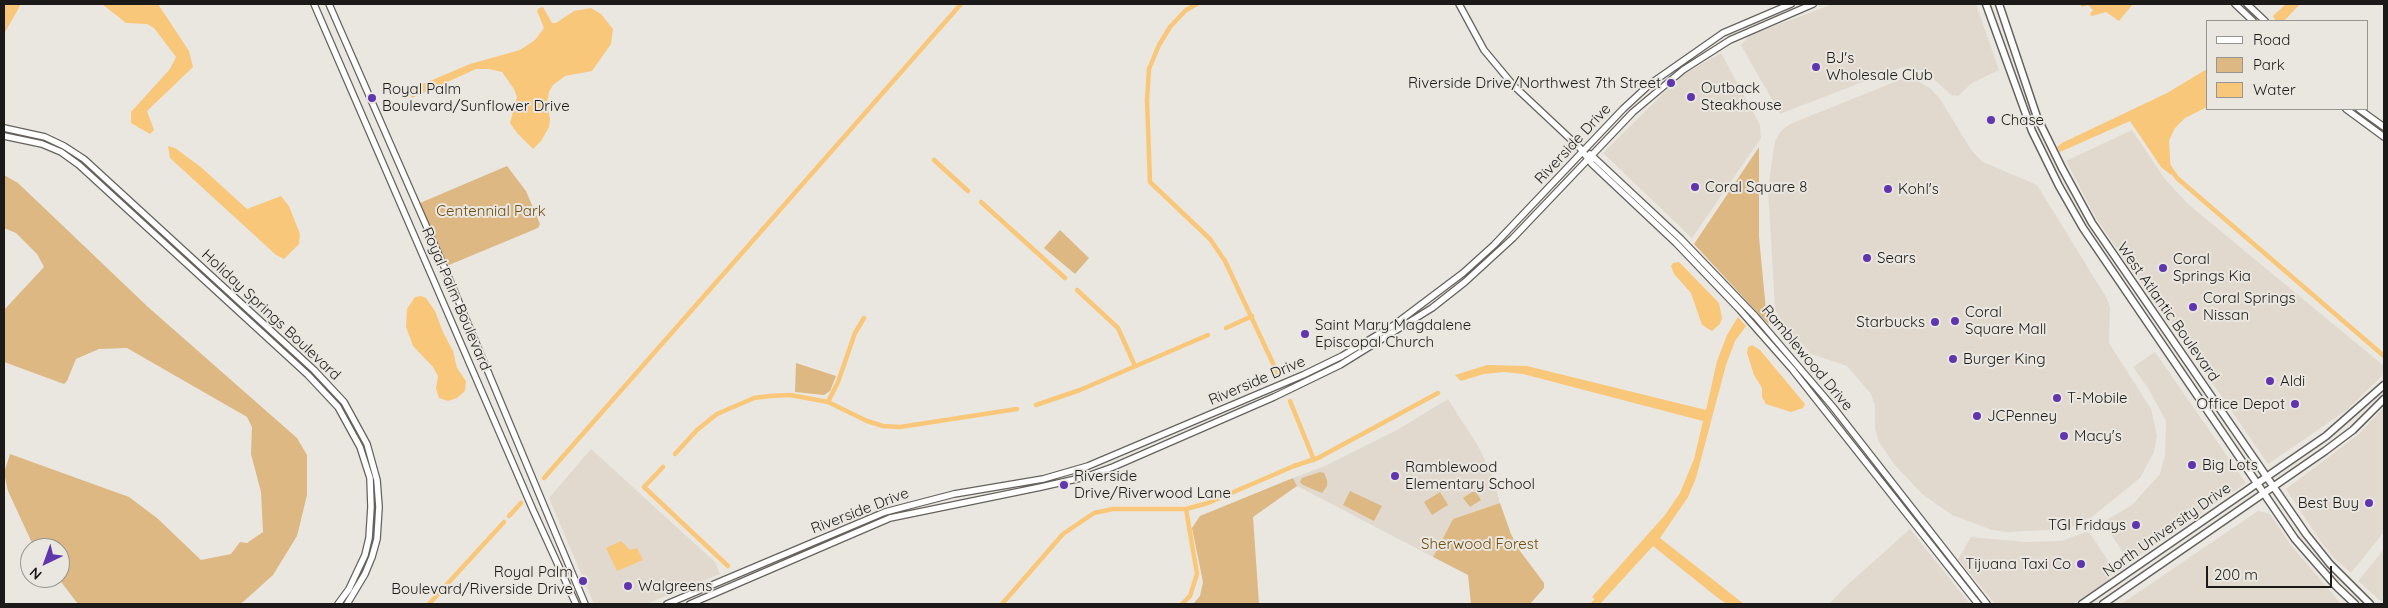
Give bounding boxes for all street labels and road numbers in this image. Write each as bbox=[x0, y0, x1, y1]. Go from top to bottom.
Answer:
street label: Riverside Drive bbox=[1531, 100, 1615, 188]
street label: Royal Palm Boulevard bbox=[418, 225, 494, 373]
street label: West Atlantic Boulevard bbox=[2113, 239, 2223, 385]
street label: Holiday Springs Boulevard bbox=[198, 246, 344, 384]
street label: Ramblewood Drive bbox=[1758, 301, 1856, 415]
street label: Riverside Drive bbox=[1206, 353, 1308, 409]
street label: North University Drive bbox=[2100, 479, 2234, 581]
street label: Riverside Drive bbox=[809, 484, 911, 538]

